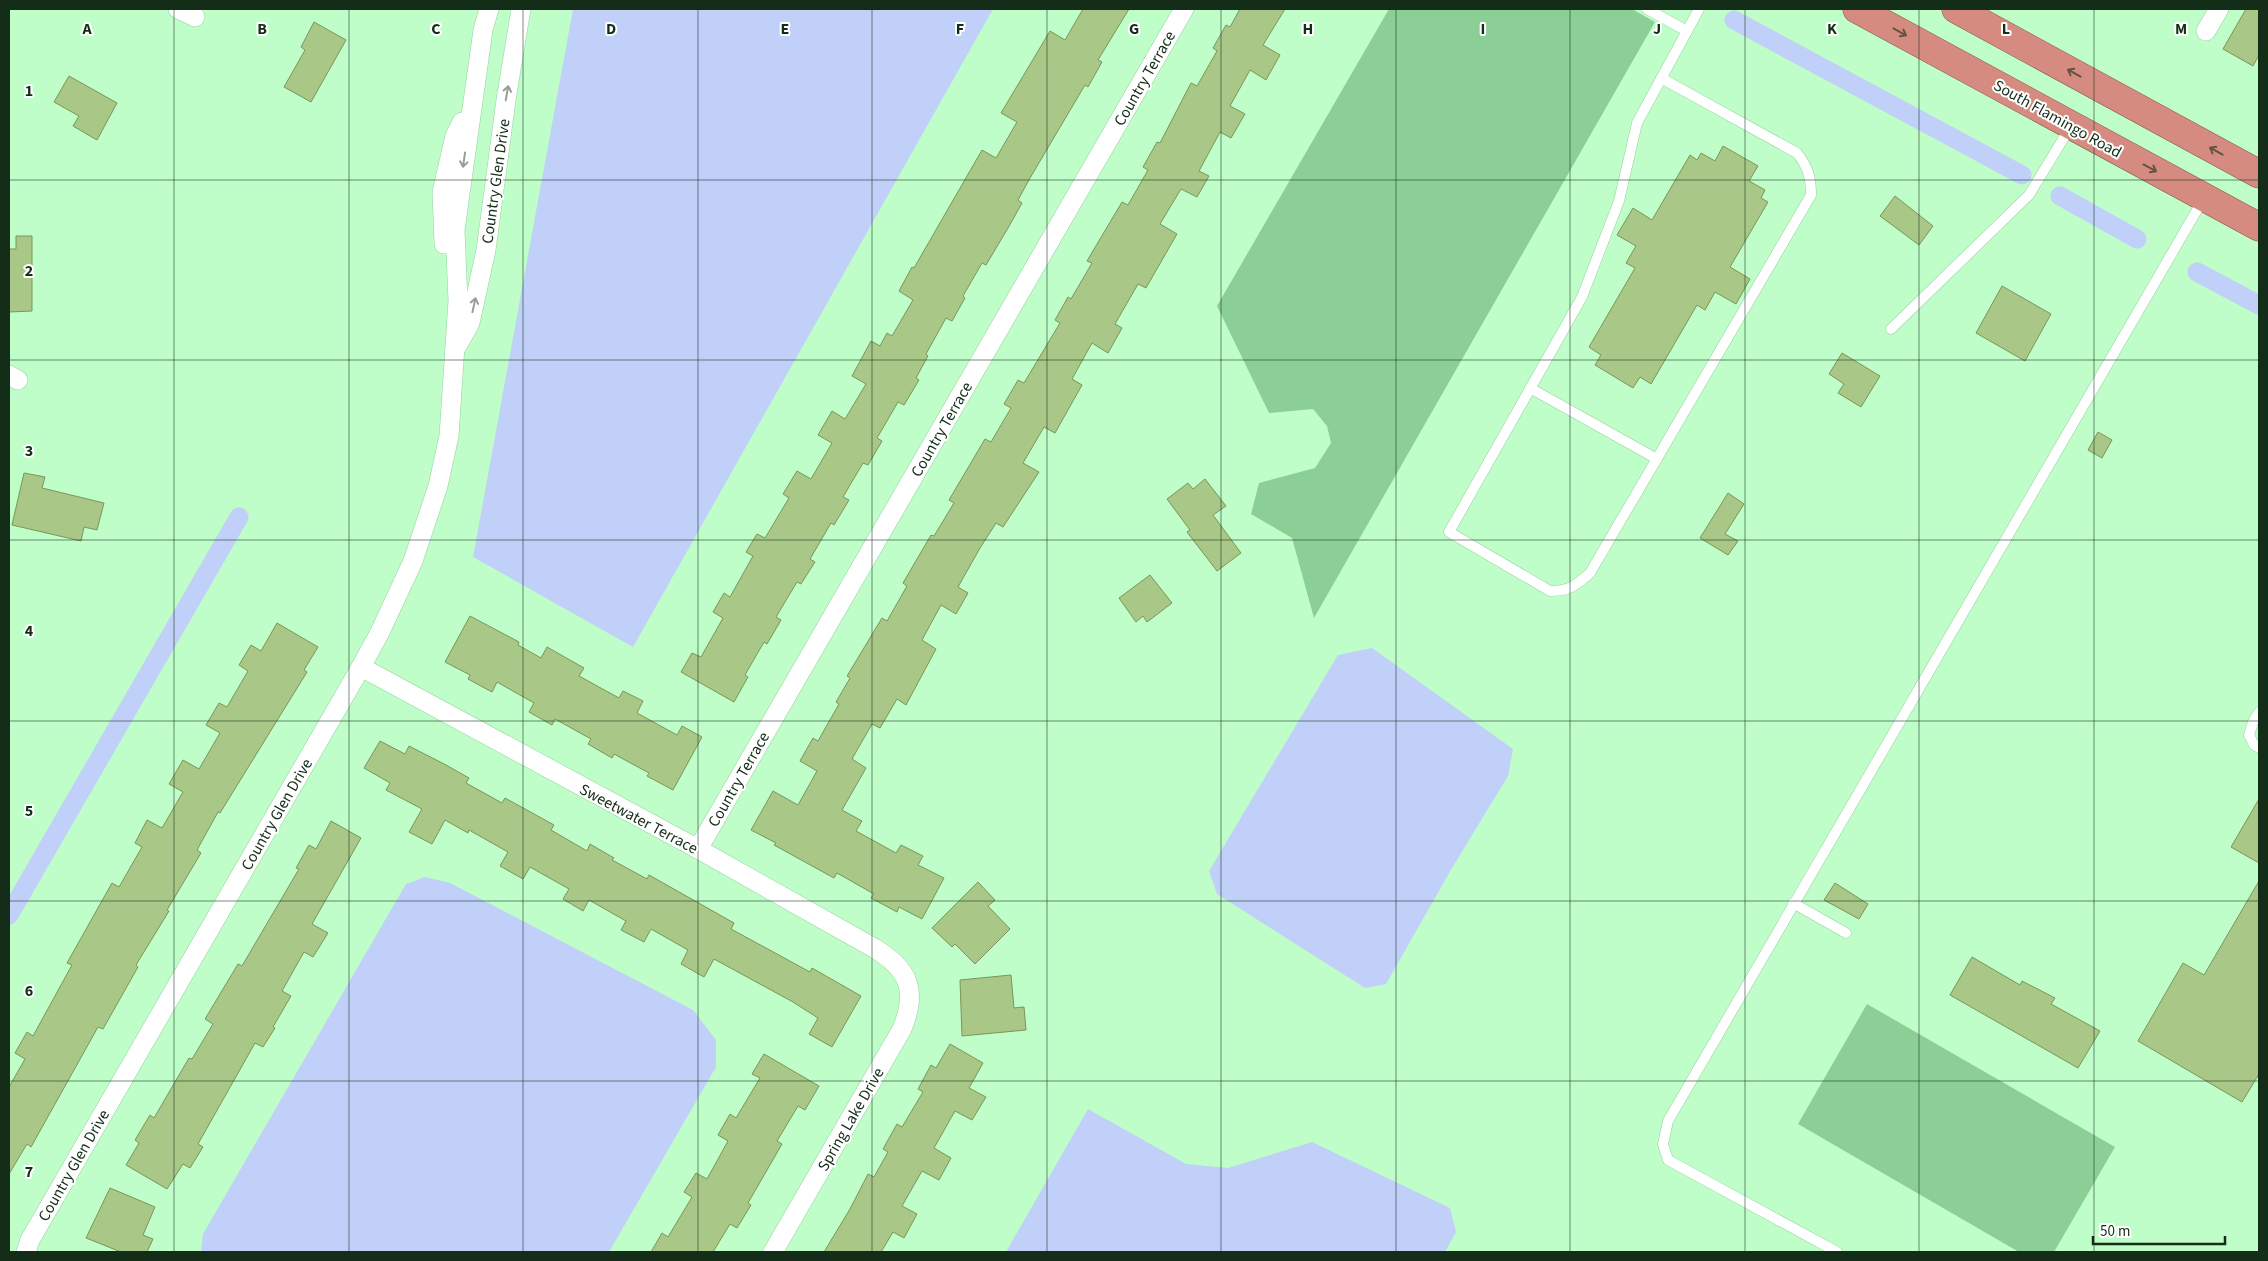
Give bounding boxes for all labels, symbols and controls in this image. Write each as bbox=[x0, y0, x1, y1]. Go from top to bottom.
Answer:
text: A bbox=[81, 18, 92, 40]
text: B bbox=[257, 18, 267, 40]
text: C bbox=[431, 18, 441, 40]
text: D bbox=[606, 18, 616, 40]
text: E bbox=[781, 18, 789, 40]
text: F bbox=[956, 18, 964, 40]
text: G bbox=[1129, 18, 1139, 40]
text: H bbox=[1303, 18, 1313, 40]
text: I bbox=[1481, 18, 1485, 40]
text: J bbox=[1653, 18, 1661, 40]
text: K bbox=[1827, 18, 1837, 40]
text: L bbox=[2002, 18, 2010, 40]
text: M bbox=[2175, 18, 2187, 40]
street label: Country Terrace bbox=[1109, 27, 1181, 130]
one-way arrow bbox=[1892, 27, 1907, 37]
one-way arrow bbox=[2066, 68, 2081, 78]
street label: South Flamingo Road bbox=[1990, 75, 2126, 163]
text: 1 bbox=[25, 80, 33, 102]
one-way arrow bbox=[502, 85, 512, 101]
street label: Country Glen Drive bbox=[476, 117, 516, 245]
one-way arrow bbox=[2209, 146, 2224, 156]
one-way arrow bbox=[459, 152, 469, 168]
one-way arrow bbox=[2143, 163, 2158, 173]
text: 2 bbox=[25, 260, 33, 282]
one-way arrow bbox=[470, 298, 479, 314]
street label: Country Terrace bbox=[906, 378, 978, 481]
text: 3 bbox=[25, 440, 33, 462]
text: 4 bbox=[25, 620, 34, 642]
street label: Country Terrace bbox=[703, 728, 775, 831]
street label: Country Glen Drive bbox=[236, 754, 318, 874]
street label: Sweetwater Terrace bbox=[575, 778, 702, 859]
text: 5 bbox=[25, 800, 33, 822]
text: 6 bbox=[25, 980, 33, 1002]
street label: Spring Lake Drive bbox=[812, 1064, 889, 1175]
street label: Country Glen Drive bbox=[33, 1105, 115, 1225]
text: 7 bbox=[25, 1161, 33, 1183]
scale bar bbox=[2093, 1214, 2226, 1246]
text: 50 m bbox=[2100, 1221, 2130, 1242]

